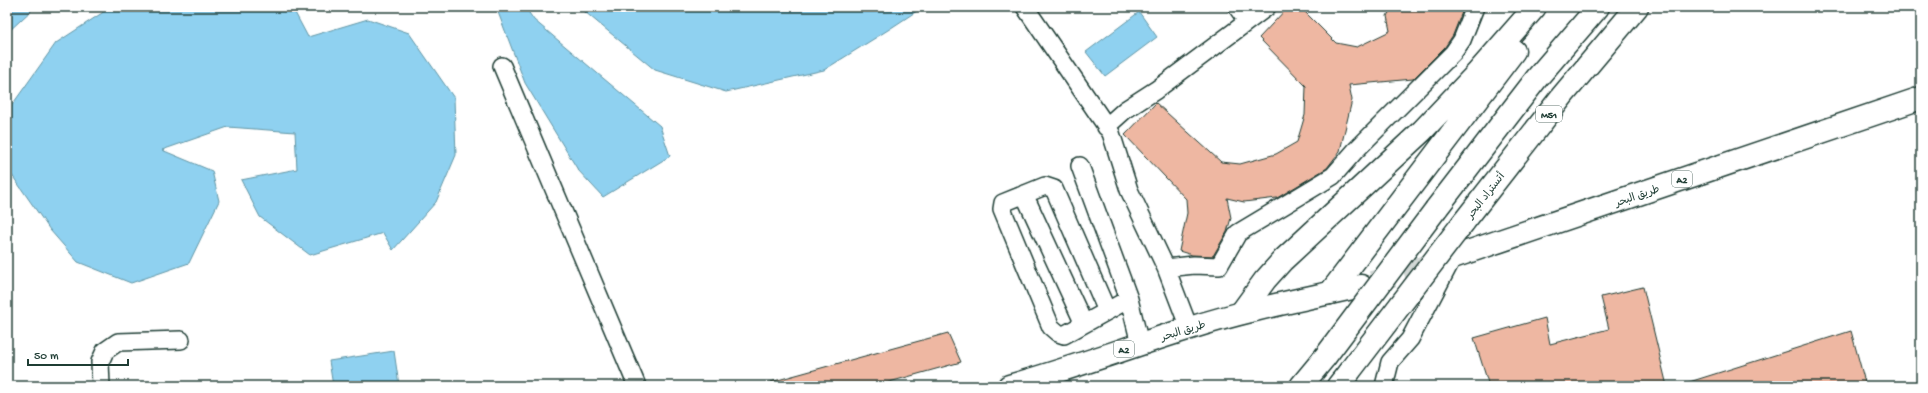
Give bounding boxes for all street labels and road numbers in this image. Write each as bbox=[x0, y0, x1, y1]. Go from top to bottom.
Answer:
road number: M51 bbox=[1536, 106, 1562, 122]
street label: أتستراد البحر bbox=[1463, 170, 1508, 222]
road number: A2 bbox=[1672, 171, 1692, 187]
street label: طريق البحر bbox=[1613, 183, 1661, 210]
street label: طريق البحر bbox=[1158, 318, 1207, 345]
road number: A2 bbox=[1114, 341, 1134, 357]

